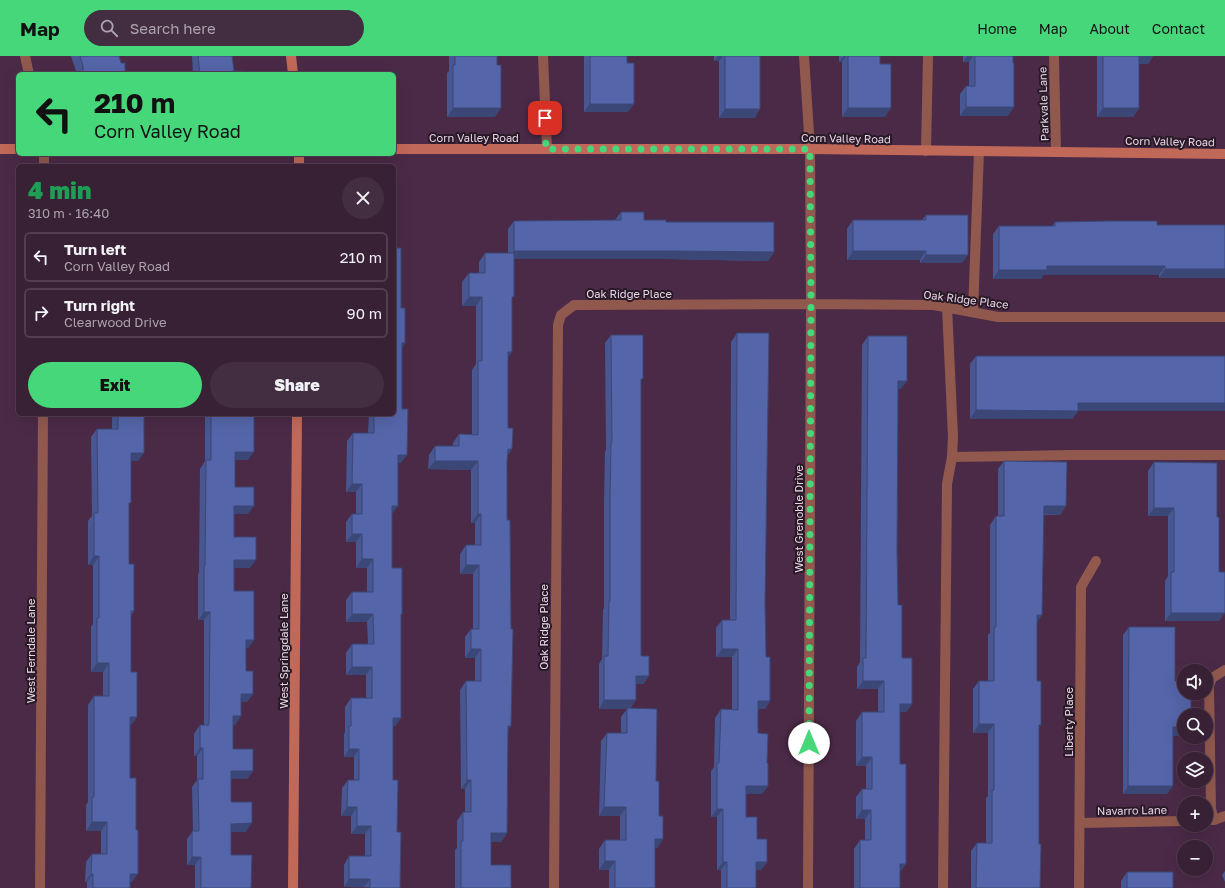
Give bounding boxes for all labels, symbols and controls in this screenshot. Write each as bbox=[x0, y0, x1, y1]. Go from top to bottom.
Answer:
search box bbox=[84, 10, 364, 46]
text: Map bbox=[20, 17, 60, 40]
icon: search bbox=[98, 17, 120, 39]
text: Search here bbox=[130, 19, 216, 37]
text: Home bbox=[977, 20, 1017, 37]
text: Map bbox=[1039, 20, 1067, 37]
text: About bbox=[1089, 20, 1130, 37]
text: Contact bbox=[1152, 20, 1205, 37]
street label: Parkvale Lane bbox=[1035, 67, 1051, 141]
text: 210 m bbox=[94, 86, 175, 119]
icon: left bbox=[28, 88, 80, 140]
pin bbox=[528, 101, 562, 135]
icon: arrive bbox=[534, 107, 556, 129]
text: Corn Valley Road bbox=[94, 120, 241, 142]
street label: Corn Valley Road bbox=[429, 131, 519, 144]
street label: Corn Valley Road bbox=[801, 131, 891, 145]
street label: Corn Valley Road bbox=[1125, 134, 1215, 148]
text: 4 min bbox=[28, 175, 92, 204]
button: close bbox=[342, 177, 384, 219]
text: 310 m · 16:40 bbox=[28, 205, 109, 221]
text: Turn left bbox=[64, 240, 126, 258]
icon: left bbox=[30, 246, 52, 268]
text: 210 m bbox=[340, 248, 382, 266]
text: Corn Valley Road bbox=[64, 258, 170, 274]
street label: Oak Ridge Place bbox=[586, 287, 672, 300]
street label: Oak Ridge Place bbox=[923, 287, 1009, 311]
text: Turn right bbox=[64, 296, 135, 314]
icon: right bbox=[30, 302, 52, 324]
text: 90 m bbox=[347, 304, 382, 322]
text: Clearwood Drive bbox=[64, 314, 167, 330]
button: Exit bbox=[28, 362, 202, 408]
button: Share bbox=[210, 362, 384, 408]
street label: West Grenoble Drive bbox=[792, 465, 805, 573]
street label: Oak Ridge Place bbox=[537, 584, 550, 670]
street label: West Springdale Lane bbox=[277, 593, 290, 709]
street label: West Ferndale Lane bbox=[24, 599, 37, 703]
map controls bbox=[1177, 664, 1213, 876]
button: sound bbox=[1177, 664, 1213, 700]
street label: Liberty Place bbox=[1062, 687, 1075, 757]
button: search bbox=[1177, 708, 1213, 744]
position arrow bbox=[788, 722, 830, 764]
button: layers bbox=[1177, 752, 1213, 788]
button: + bbox=[1177, 796, 1213, 832]
street label: Navarro Lane bbox=[1097, 803, 1167, 817]
button: − bbox=[1177, 840, 1213, 876]

